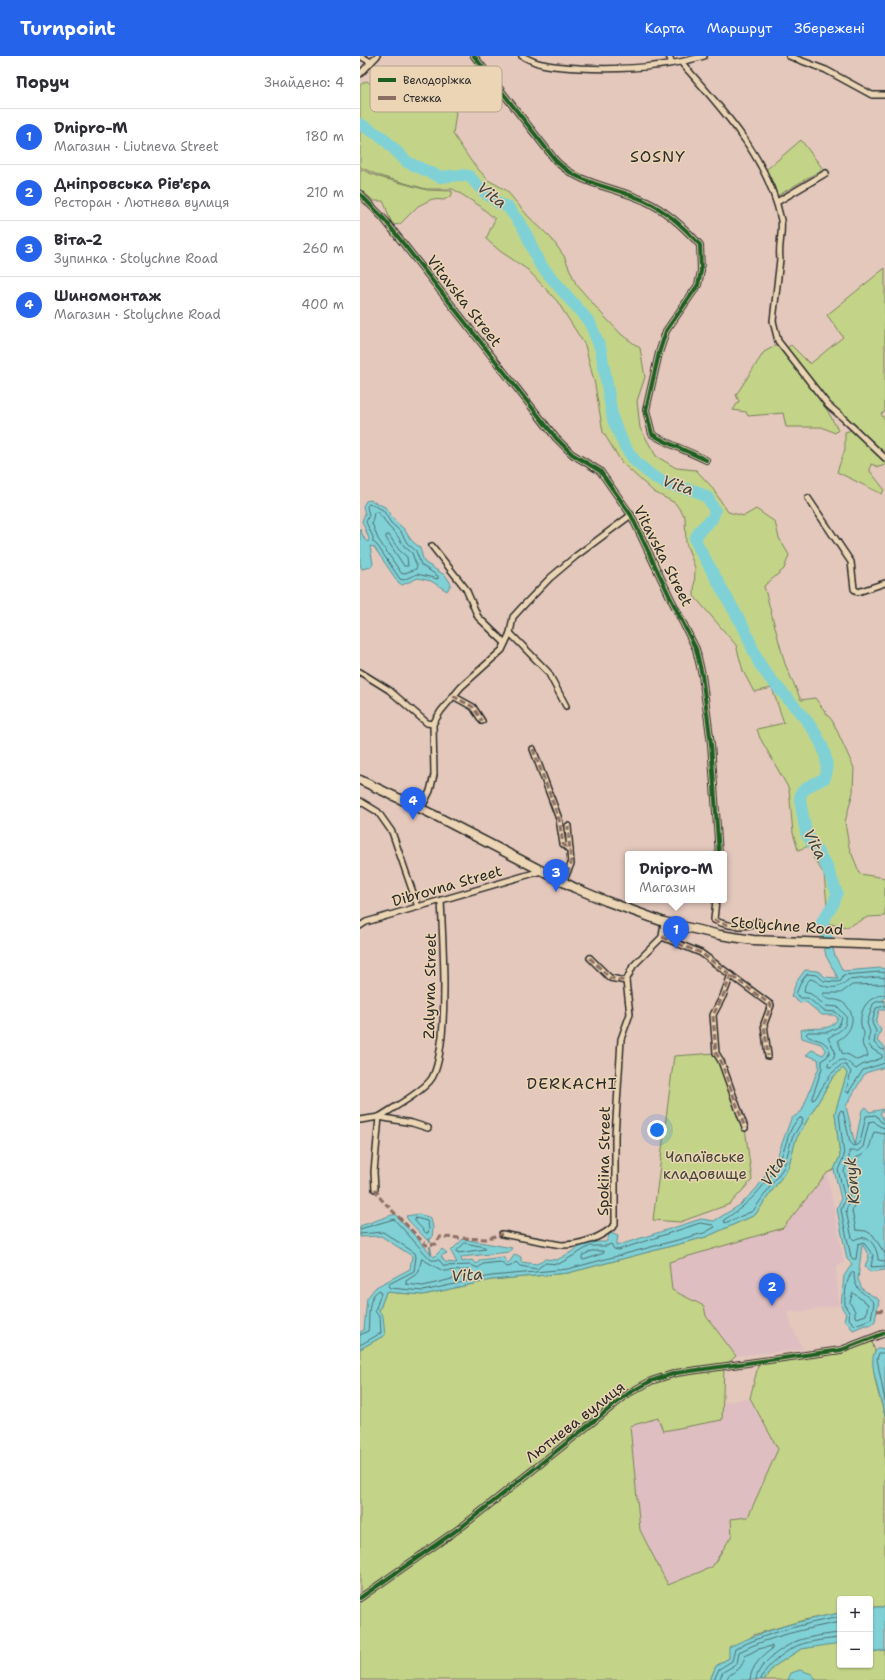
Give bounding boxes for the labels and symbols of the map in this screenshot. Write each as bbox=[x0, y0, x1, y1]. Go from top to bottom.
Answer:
legend bbox=[370, 66, 502, 112]
text: Велодоріжка bbox=[403, 73, 471, 88]
text: Стежка bbox=[403, 91, 442, 106]
district label: SOSNY bbox=[630, 146, 686, 167]
water label: Vita bbox=[473, 177, 511, 213]
street label: Vitavska Street bbox=[422, 251, 506, 351]
water label: Vita bbox=[659, 470, 697, 500]
street label: Vitavska Street bbox=[629, 502, 697, 610]
pin: 4 bbox=[400, 787, 426, 820]
water label: Vita bbox=[798, 825, 832, 863]
pin: 3 bbox=[543, 859, 569, 892]
street label: Dibrovna Street bbox=[390, 861, 504, 911]
street label: Stolychne Road bbox=[730, 912, 844, 940]
pin: 1 bbox=[663, 916, 689, 949]
street label: Zalyvna Street bbox=[419, 933, 441, 1039]
district label: DERKACHI bbox=[527, 1073, 617, 1094]
street label: Spokiina Street bbox=[593, 1106, 615, 1216]
your location bbox=[647, 1120, 667, 1140]
park label: Чапаївське кладовище bbox=[663, 1147, 747, 1184]
water label: Vita bbox=[756, 1152, 790, 1190]
water label: Konyk bbox=[839, 1156, 865, 1206]
water label: Vita bbox=[450, 1263, 484, 1287]
pin: 2 bbox=[759, 1273, 785, 1306]
street label: Лютнева вулиця bbox=[521, 1377, 629, 1467]

